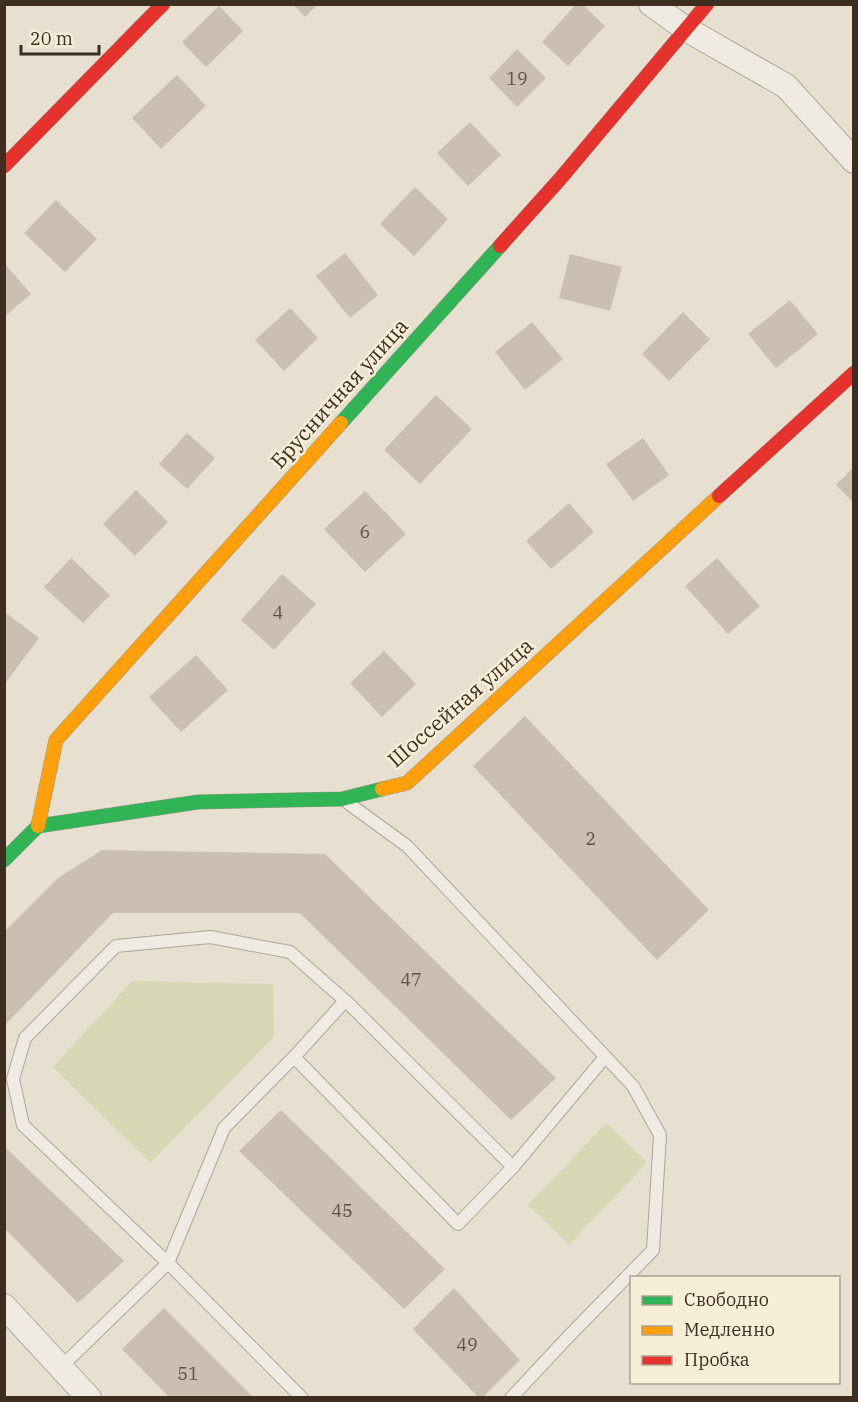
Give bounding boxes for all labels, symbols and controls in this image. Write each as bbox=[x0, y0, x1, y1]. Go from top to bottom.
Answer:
scale bar bbox=[21, 18, 99, 56]
text: 20 m bbox=[30, 27, 73, 50]
house number: 19 bbox=[506, 67, 528, 90]
street label: Брусничная улица bbox=[264, 312, 414, 474]
house number: 6 bbox=[360, 520, 370, 543]
house number: 4 bbox=[273, 601, 283, 624]
street label: Шоссейная улица bbox=[381, 631, 539, 773]
house number: 2 bbox=[586, 827, 596, 850]
house number: 47 bbox=[400, 968, 422, 991]
house number: 45 bbox=[331, 1199, 353, 1222]
legend bbox=[630, 1276, 840, 1384]
text: Свободно bbox=[684, 1288, 769, 1311]
text: Медленно bbox=[684, 1318, 775, 1341]
house number: 49 bbox=[456, 1333, 478, 1356]
text: Пробка bbox=[684, 1348, 750, 1371]
house number: 51 bbox=[177, 1362, 199, 1385]

